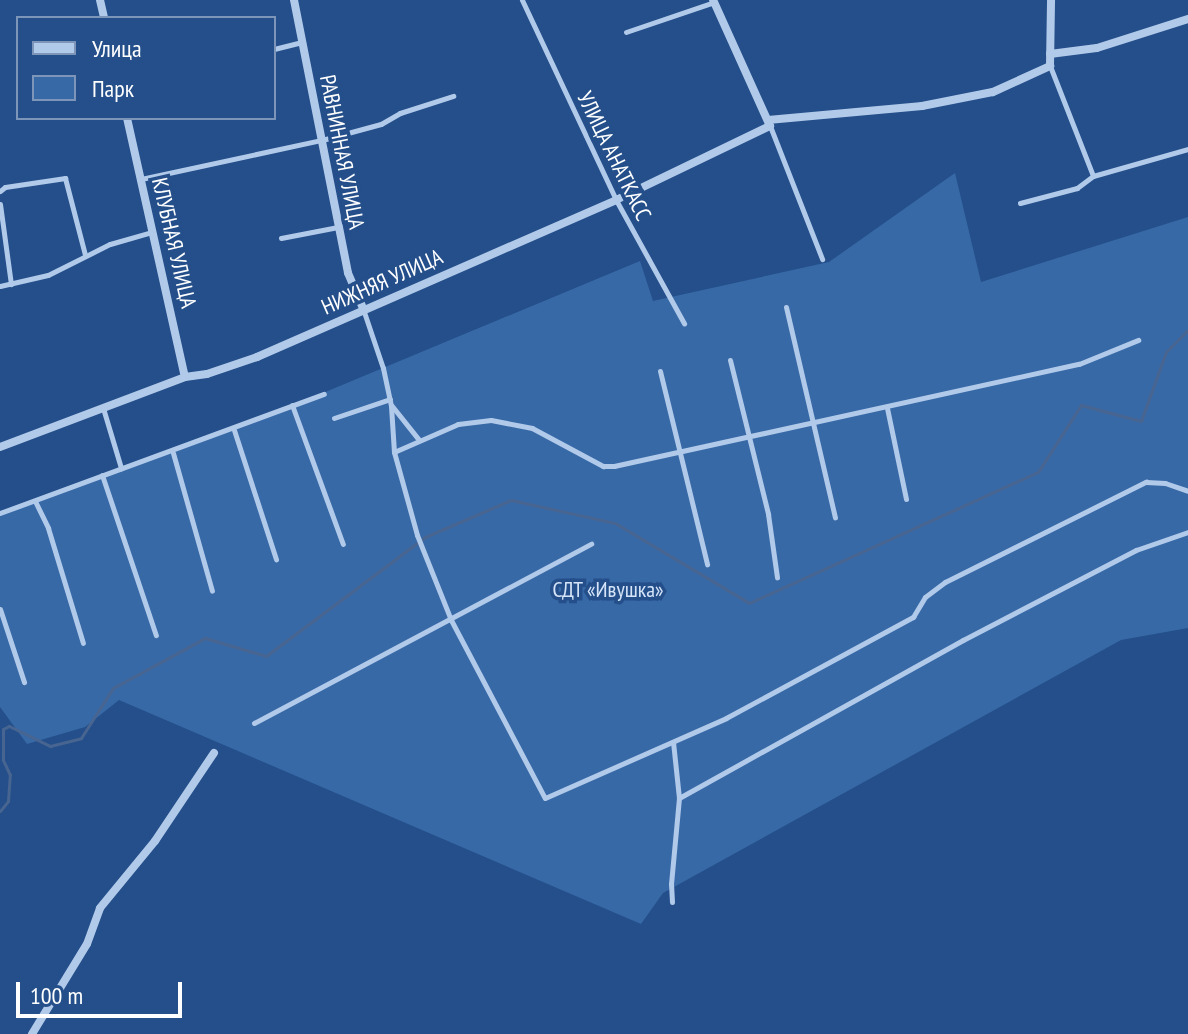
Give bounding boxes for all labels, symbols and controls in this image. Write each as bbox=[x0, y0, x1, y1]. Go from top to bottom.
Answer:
legend bbox=[16, 16, 276, 120]
text: Улица bbox=[92, 33, 142, 64]
street label: РАВНИННАЯ УЛИЦА bbox=[314, 72, 370, 232]
text: Парк bbox=[92, 73, 134, 104]
street label: УЛИЦА АНАТКАСС bbox=[571, 87, 657, 225]
street label: КЛУБНАЯ УЛИЦА bbox=[146, 175, 202, 311]
street label: НИЖНЯЯ УЛИЦА bbox=[317, 243, 447, 321]
park label: СДТ «Ивушка» bbox=[552, 577, 664, 603]
scale bar bbox=[20, 966, 186, 1016]
text: 100 m bbox=[30, 980, 83, 1011]

